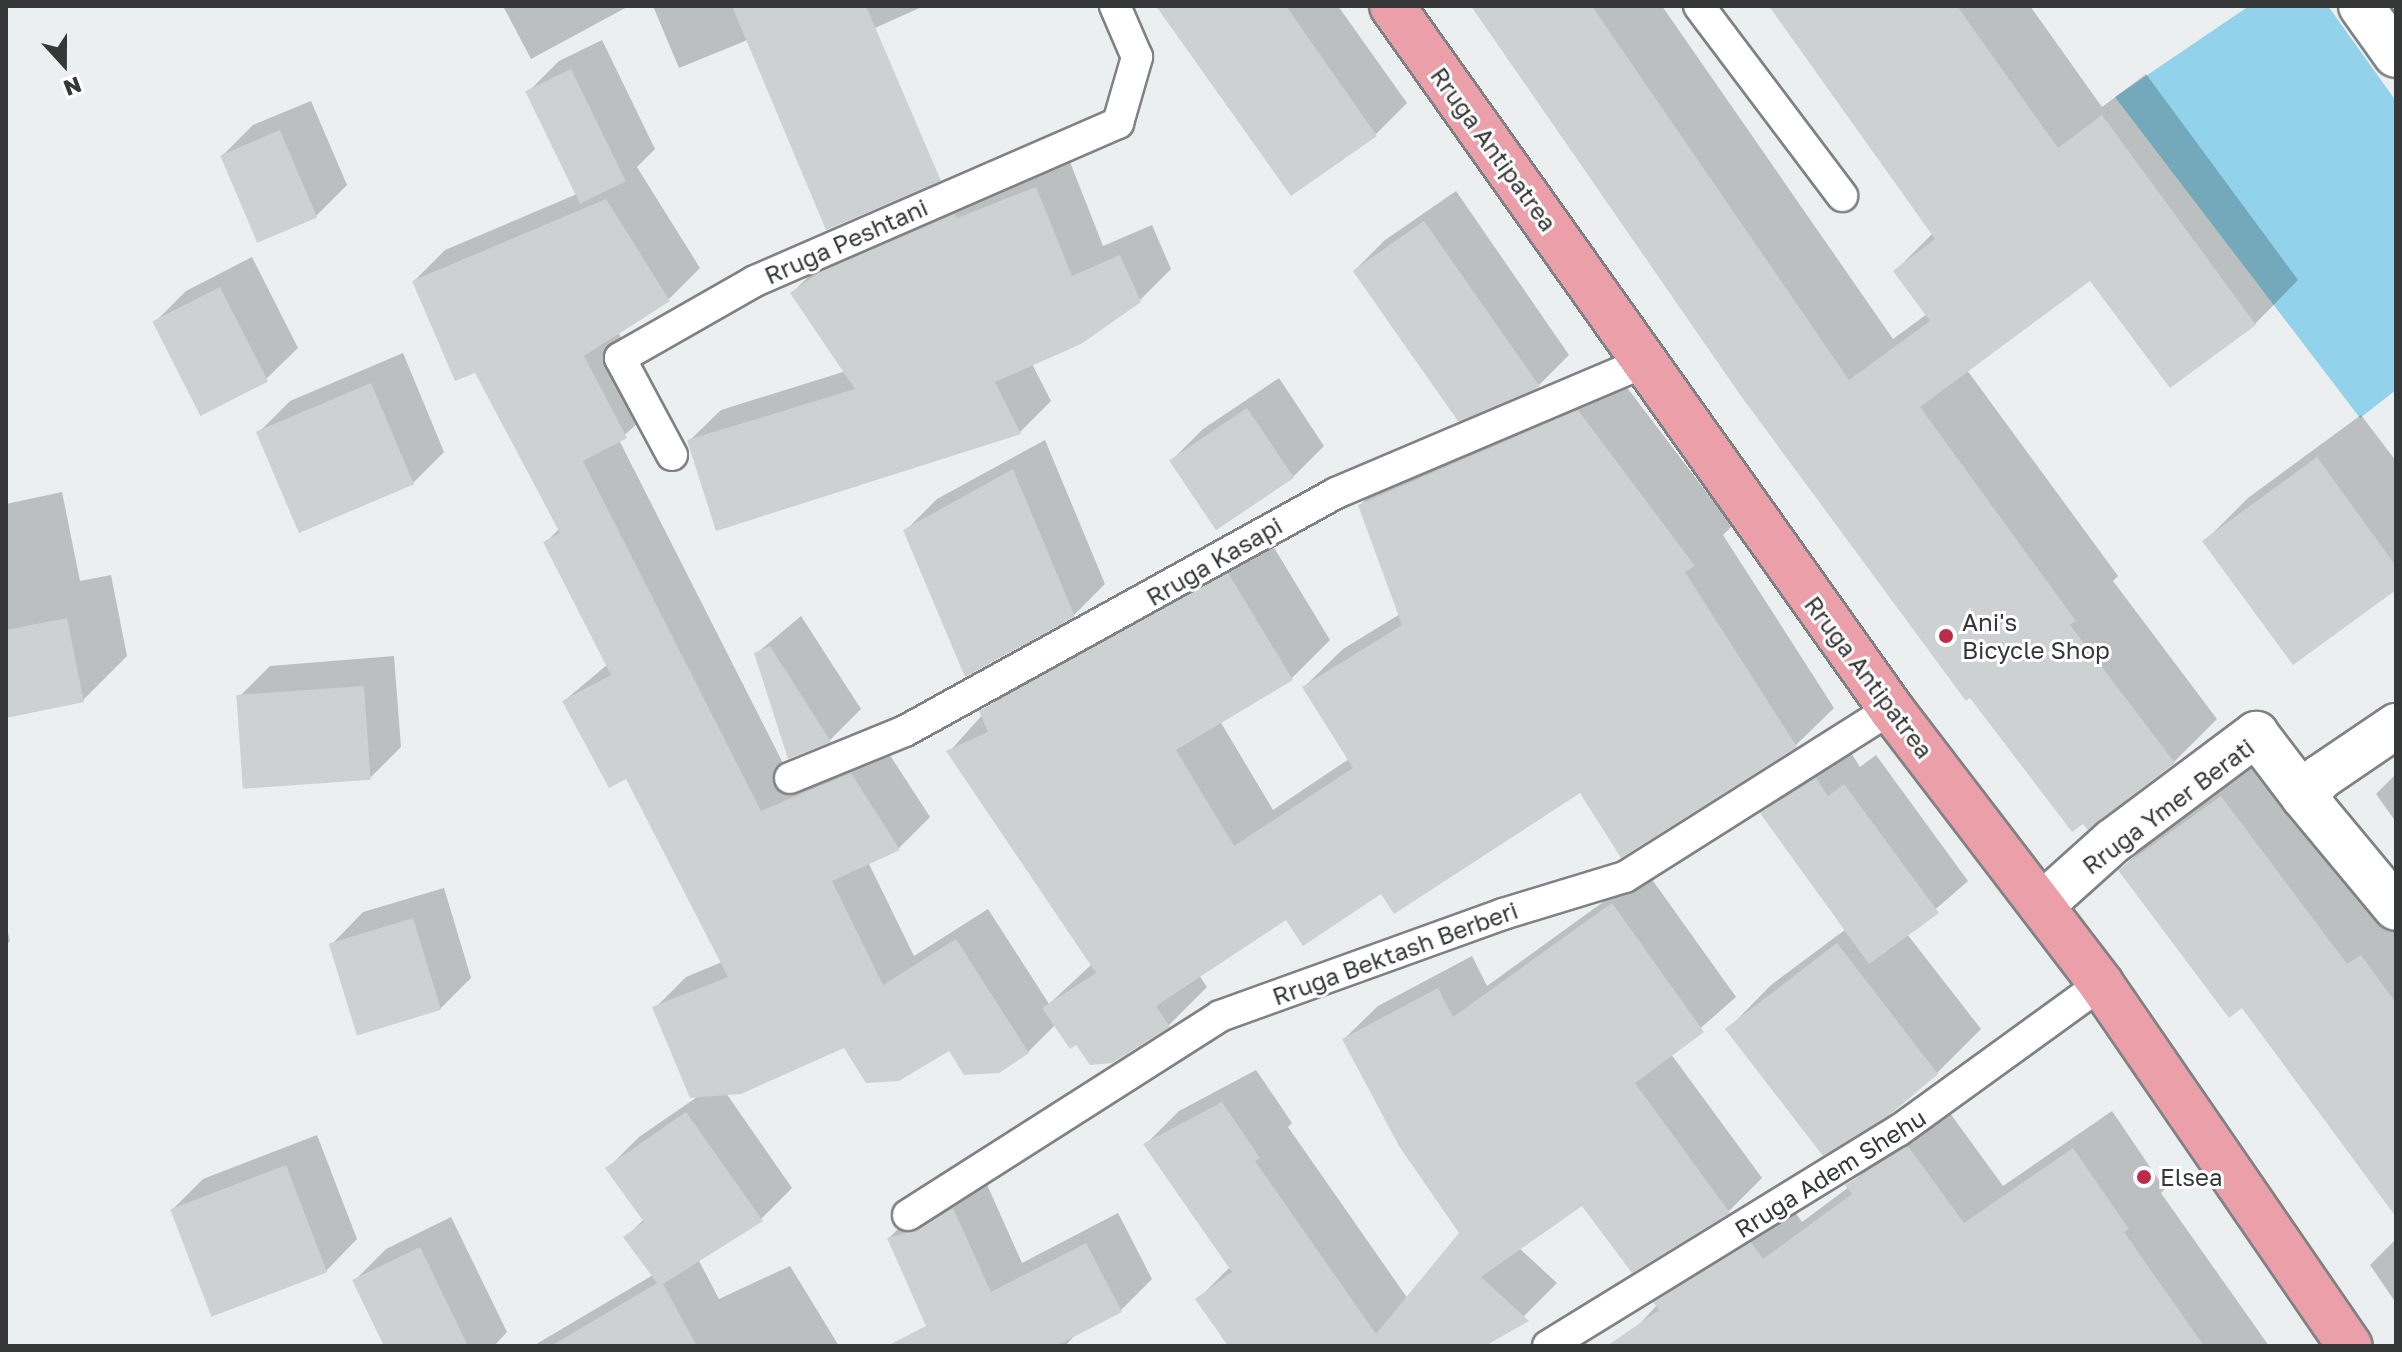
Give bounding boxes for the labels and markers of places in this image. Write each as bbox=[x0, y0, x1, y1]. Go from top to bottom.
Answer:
place label: Ani's Bicycle Shop bbox=[1962, 608, 2110, 664]
marker: Ani's Bicycle Shop bbox=[1937, 627, 1955, 645]
place label: Elsea bbox=[2160, 1163, 2223, 1191]
marker: Elsea bbox=[2135, 1168, 2153, 1186]

